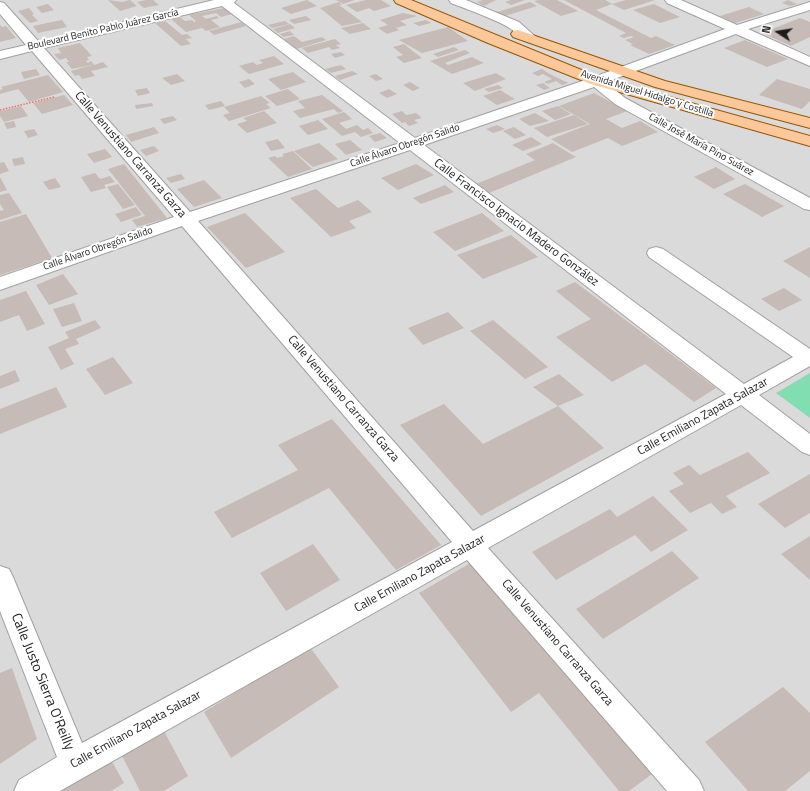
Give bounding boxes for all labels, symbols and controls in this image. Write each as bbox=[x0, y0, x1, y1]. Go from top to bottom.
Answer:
street label: Boulevard Benito Pablo Juárez García bbox=[26, 7, 180, 53]
north arrow bbox=[758, 12, 798, 52]
text: N bbox=[758, 24, 775, 35]
street label: Avenida Miguel Hidalgo y Costilla bbox=[579, 68, 715, 120]
street label: Calle Venustiano Carranza Garza bbox=[71, 89, 189, 221]
street label: Calle José María Pino Suárez bbox=[646, 111, 756, 179]
street label: Calle Álvaro Obregón Salido bbox=[349, 122, 461, 170]
street label: Calle Francisco Ignacio Madero González bbox=[431, 156, 601, 290]
street label: Calle Álvaro Obregón Salido bbox=[42, 225, 154, 273]
street label: Calle Venustiano Carranza Garza bbox=[284, 333, 402, 465]
street label: Calle Emiliano Zapata Salazar bbox=[635, 375, 771, 459]
street label: Calle Emiliano Zapata Salazar bbox=[352, 532, 488, 616]
street label: Calle Venustiano Carranza Garza bbox=[498, 577, 616, 709]
street label: Calle Justo Sierra O'Reilly bbox=[7, 611, 77, 753]
street label: Calle Emiliano Zapata Salazar bbox=[68, 688, 204, 772]

